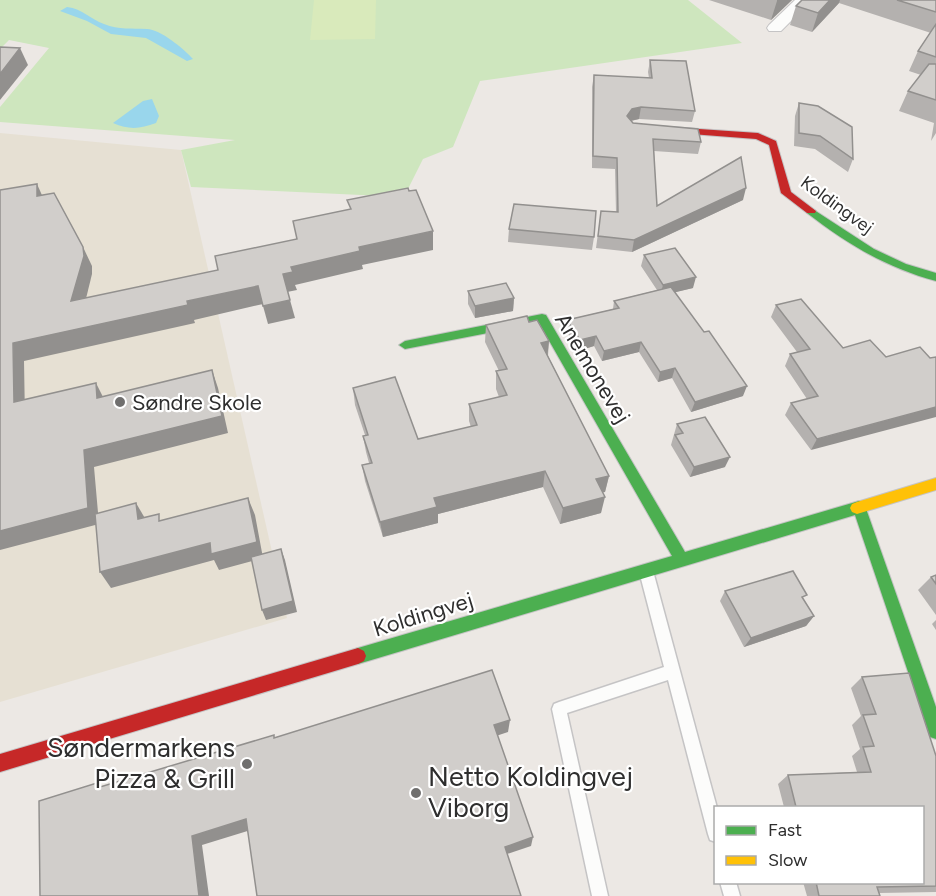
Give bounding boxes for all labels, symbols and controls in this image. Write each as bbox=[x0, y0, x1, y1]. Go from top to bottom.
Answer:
street label: Koldingvej bbox=[796, 171, 878, 239]
street label: Anemonevej bbox=[549, 308, 636, 428]
place label: Søndre Skole bbox=[132, 389, 262, 416]
marker: Søndre Skole bbox=[113, 395, 127, 409]
street label: Koldingvej bbox=[370, 586, 476, 642]
place label: Søndermarkens Pizza & Grill bbox=[47, 731, 235, 795]
marker: Søndermarkens Pizza & Grill bbox=[240, 757, 254, 771]
place label: Netto Koldingvej Viborg bbox=[428, 760, 633, 824]
marker: Netto Koldingvej Viborg bbox=[409, 786, 423, 800]
legend bbox=[714, 806, 924, 884]
text: Fast bbox=[768, 819, 802, 841]
text: Slow bbox=[768, 849, 807, 871]

